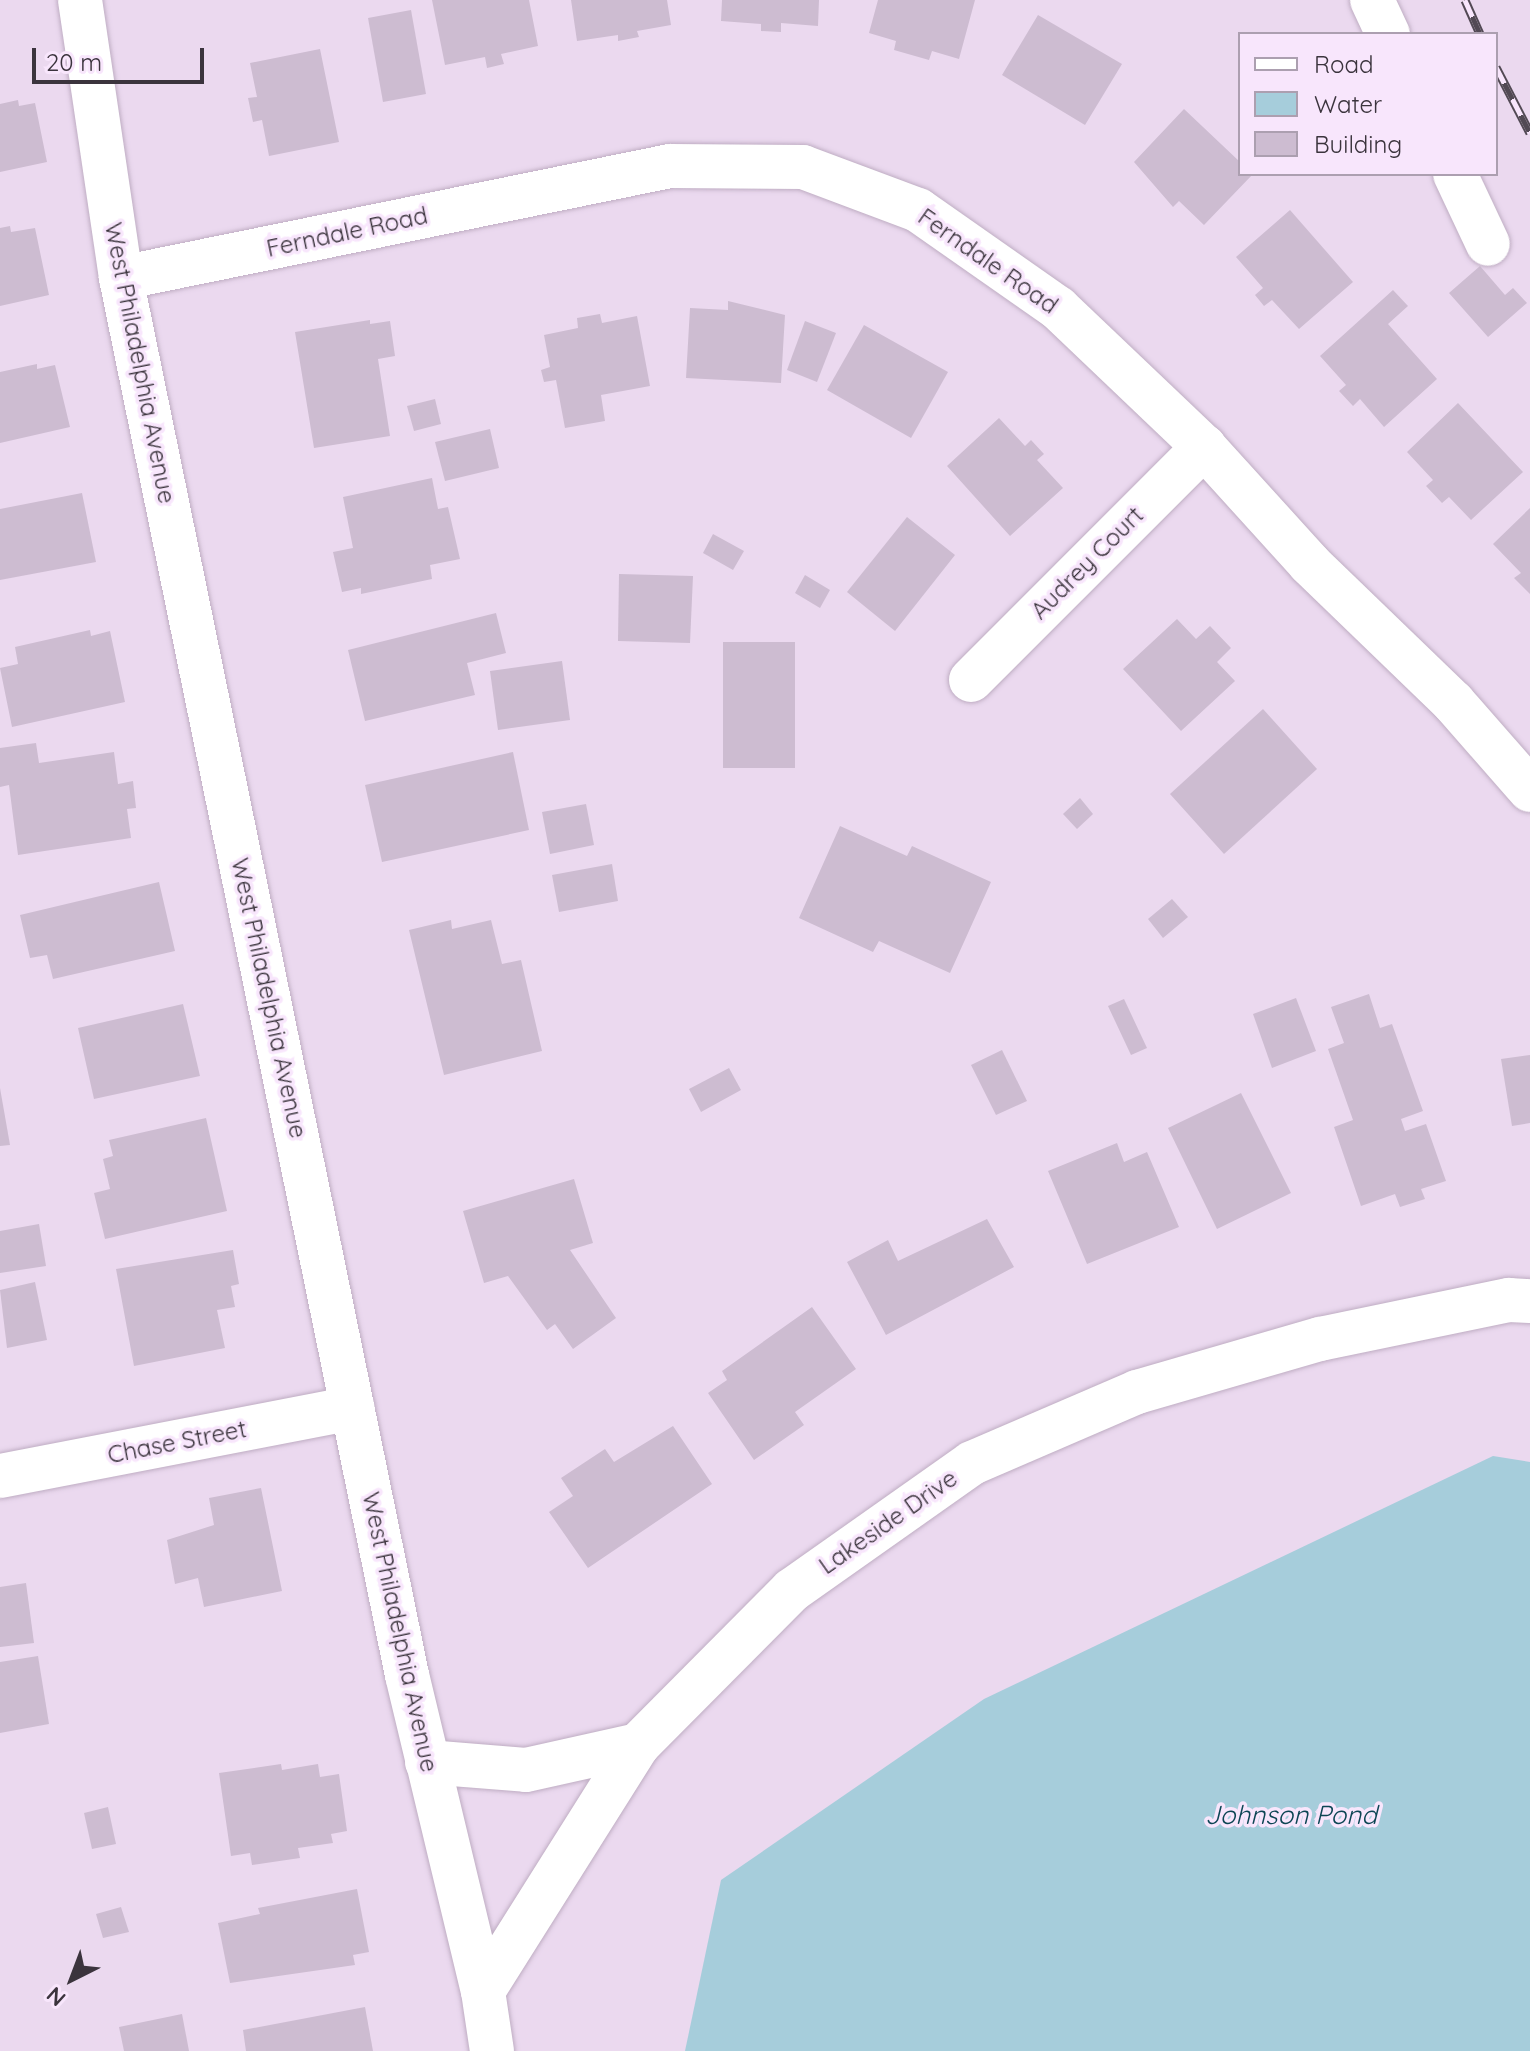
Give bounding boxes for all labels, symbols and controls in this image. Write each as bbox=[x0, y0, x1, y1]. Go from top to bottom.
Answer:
scale bar bbox=[36, 32, 208, 82]
legend bbox=[1238, 32, 1498, 176]
text: 20 m bbox=[46, 47, 102, 77]
text: Road bbox=[1314, 49, 1374, 79]
text: Water bbox=[1314, 89, 1382, 119]
text: Building bbox=[1314, 129, 1402, 159]
street label: Ferndale Road bbox=[264, 201, 430, 263]
street label: Ferndale Road bbox=[913, 202, 1063, 320]
street label: West Philadelphia Avenue bbox=[99, 220, 181, 506]
street label: Audrey Court bbox=[1025, 501, 1149, 625]
street label: West Philadelphia Avenue bbox=[225, 855, 313, 1141]
street label: Chase Street bbox=[105, 1414, 249, 1470]
street label: Lakeside Drive bbox=[813, 1464, 963, 1580]
street label: West Philadelphia Avenue bbox=[356, 1489, 444, 1775]
water label: Johnson Pond bbox=[1205, 1799, 1377, 1831]
north arrow bbox=[32, 1939, 112, 2019]
text: N bbox=[41, 1981, 71, 2013]

